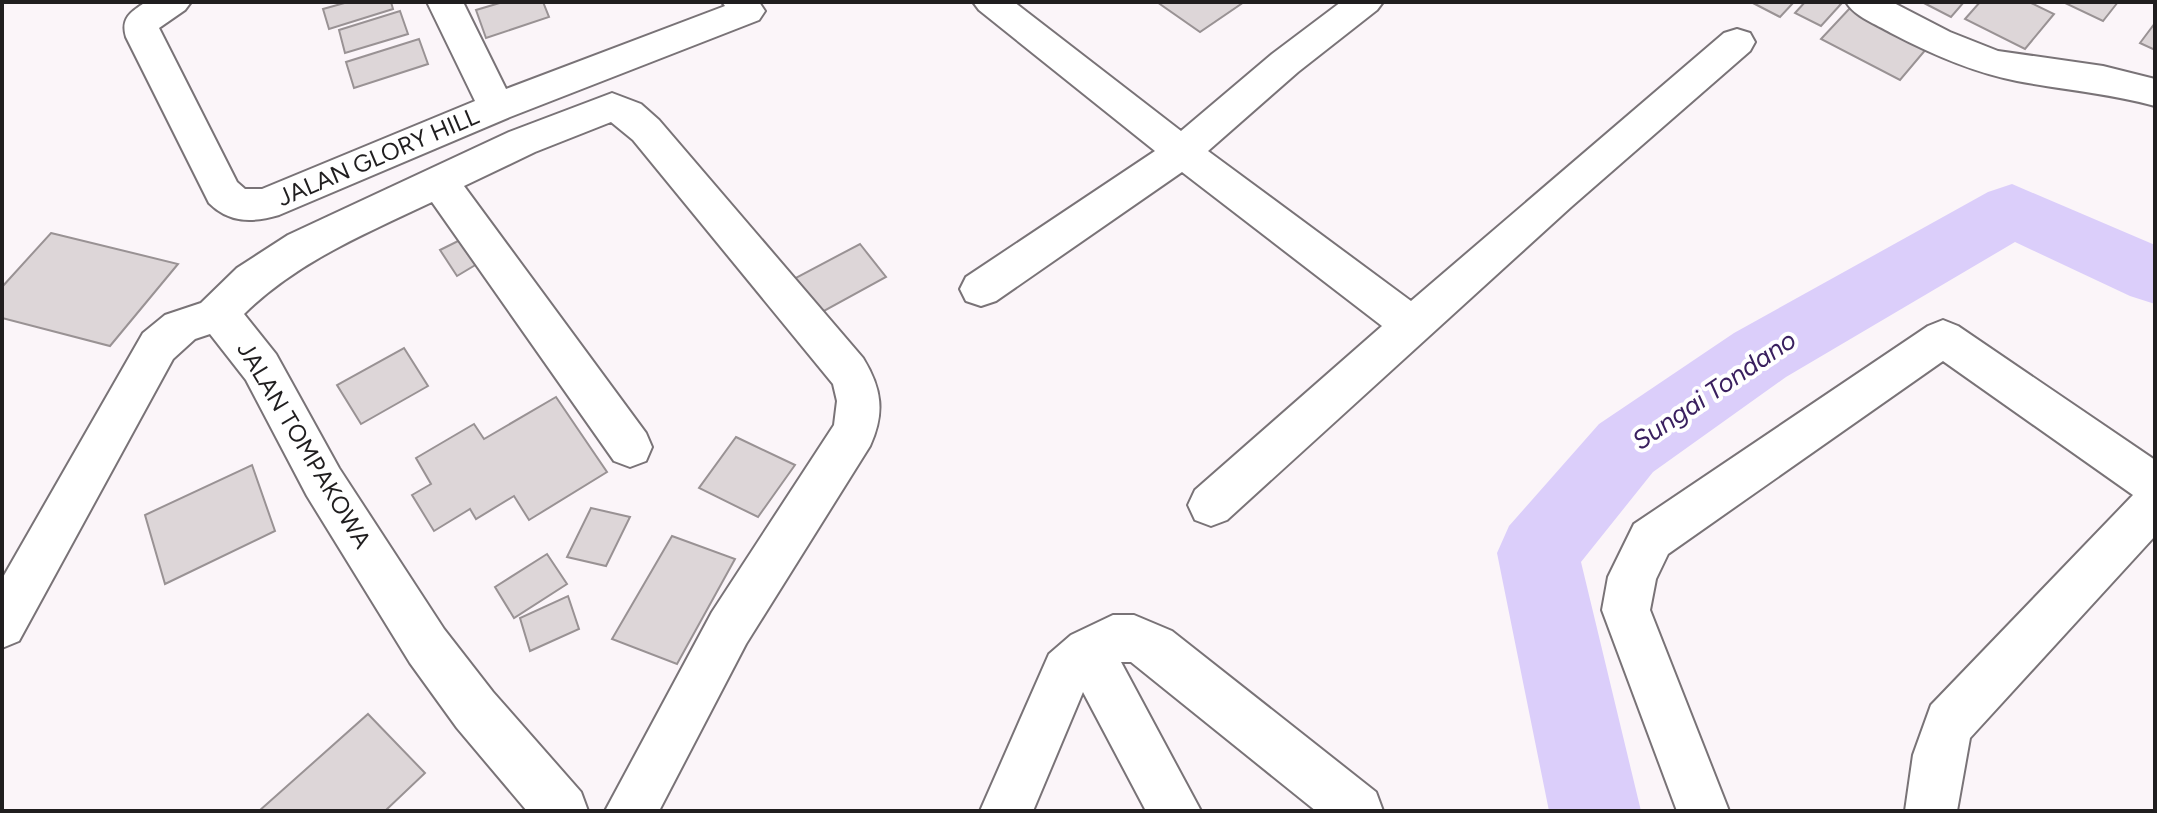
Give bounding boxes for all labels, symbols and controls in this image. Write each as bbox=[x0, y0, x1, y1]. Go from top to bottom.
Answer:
street label: JALAN GLORY HILL bbox=[273, 101, 483, 212]
water label: Sungai Tondano bbox=[1626, 323, 1802, 457]
street label: JALAN TOMPAKOWA bbox=[231, 336, 378, 554]

